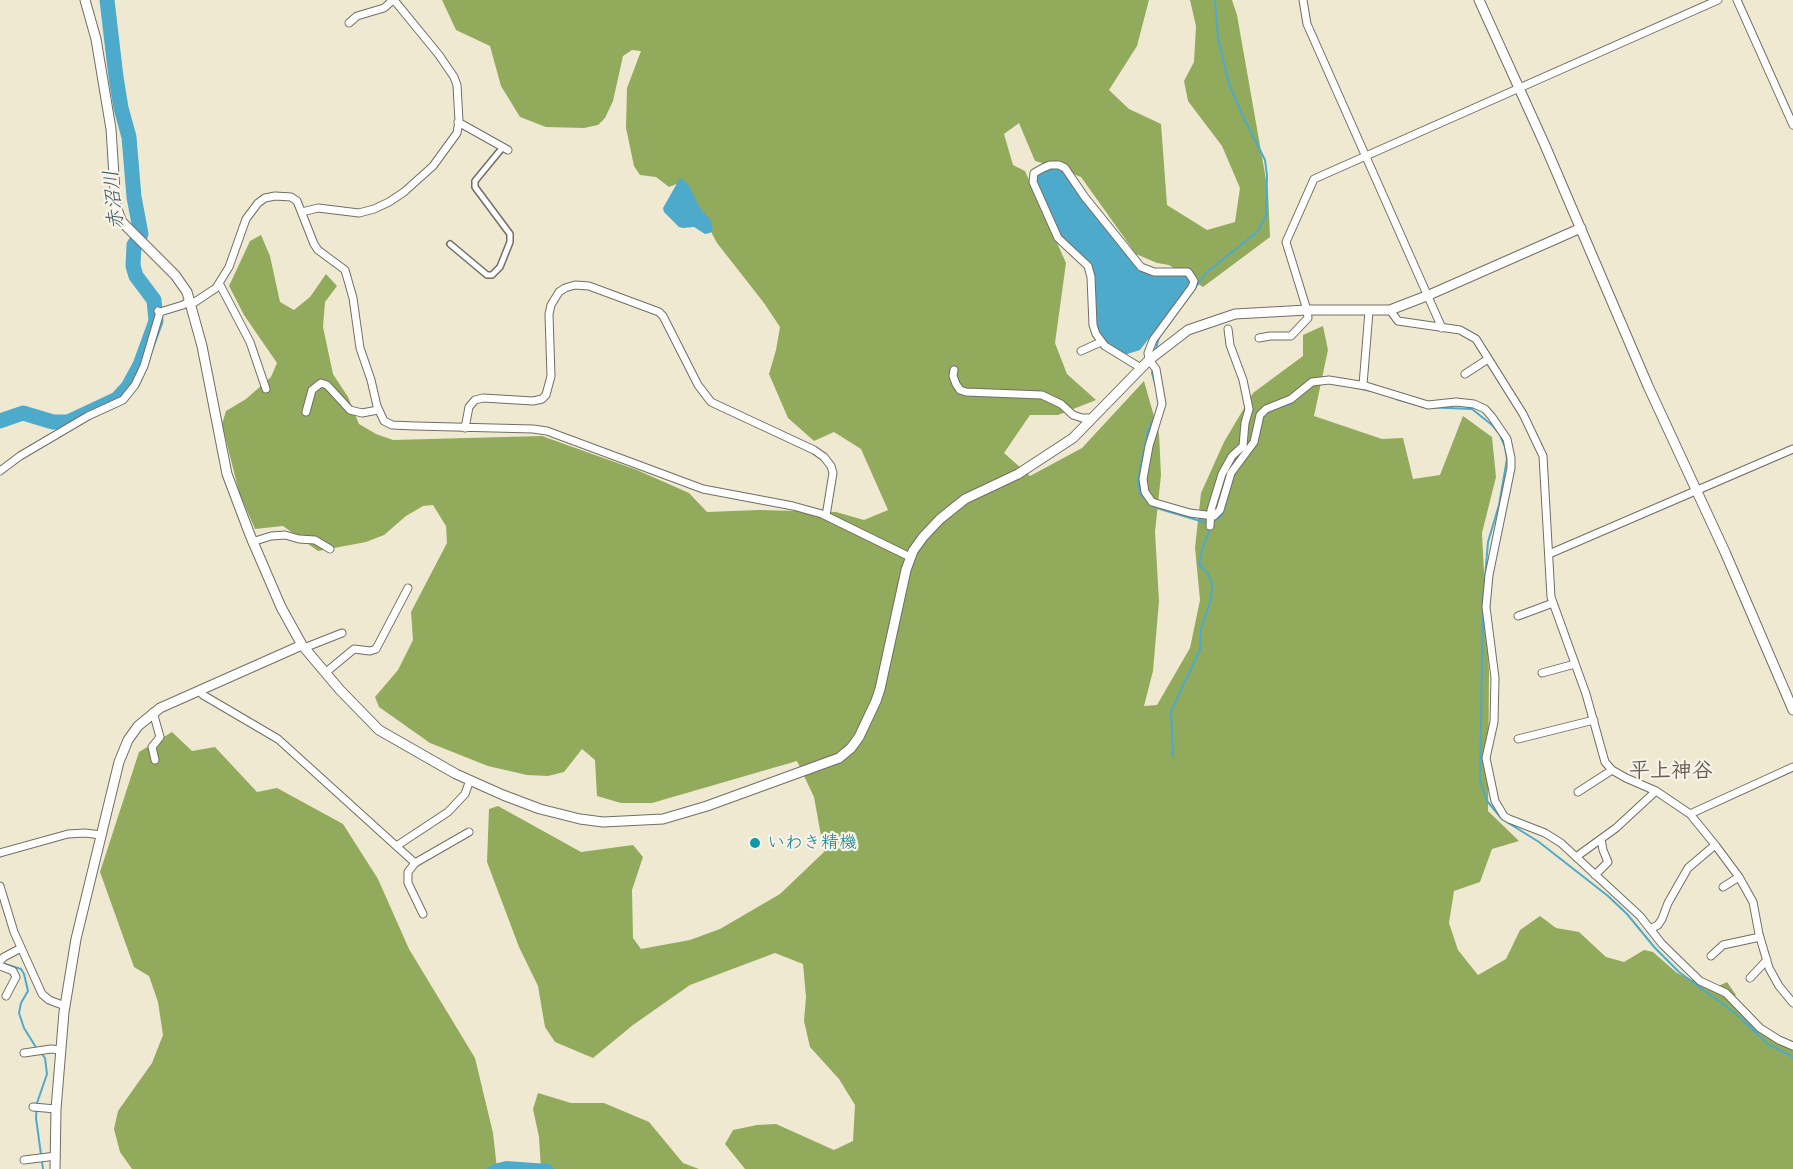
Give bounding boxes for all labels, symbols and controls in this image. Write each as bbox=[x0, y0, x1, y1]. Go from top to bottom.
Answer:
water label: 赤沼川 bbox=[99, 169, 129, 231]
district label: 平上神谷 bbox=[1629, 758, 1713, 784]
place label: いわき精機 bbox=[767, 832, 857, 854]
marker: いわき精機 bbox=[748, 836, 762, 850]

